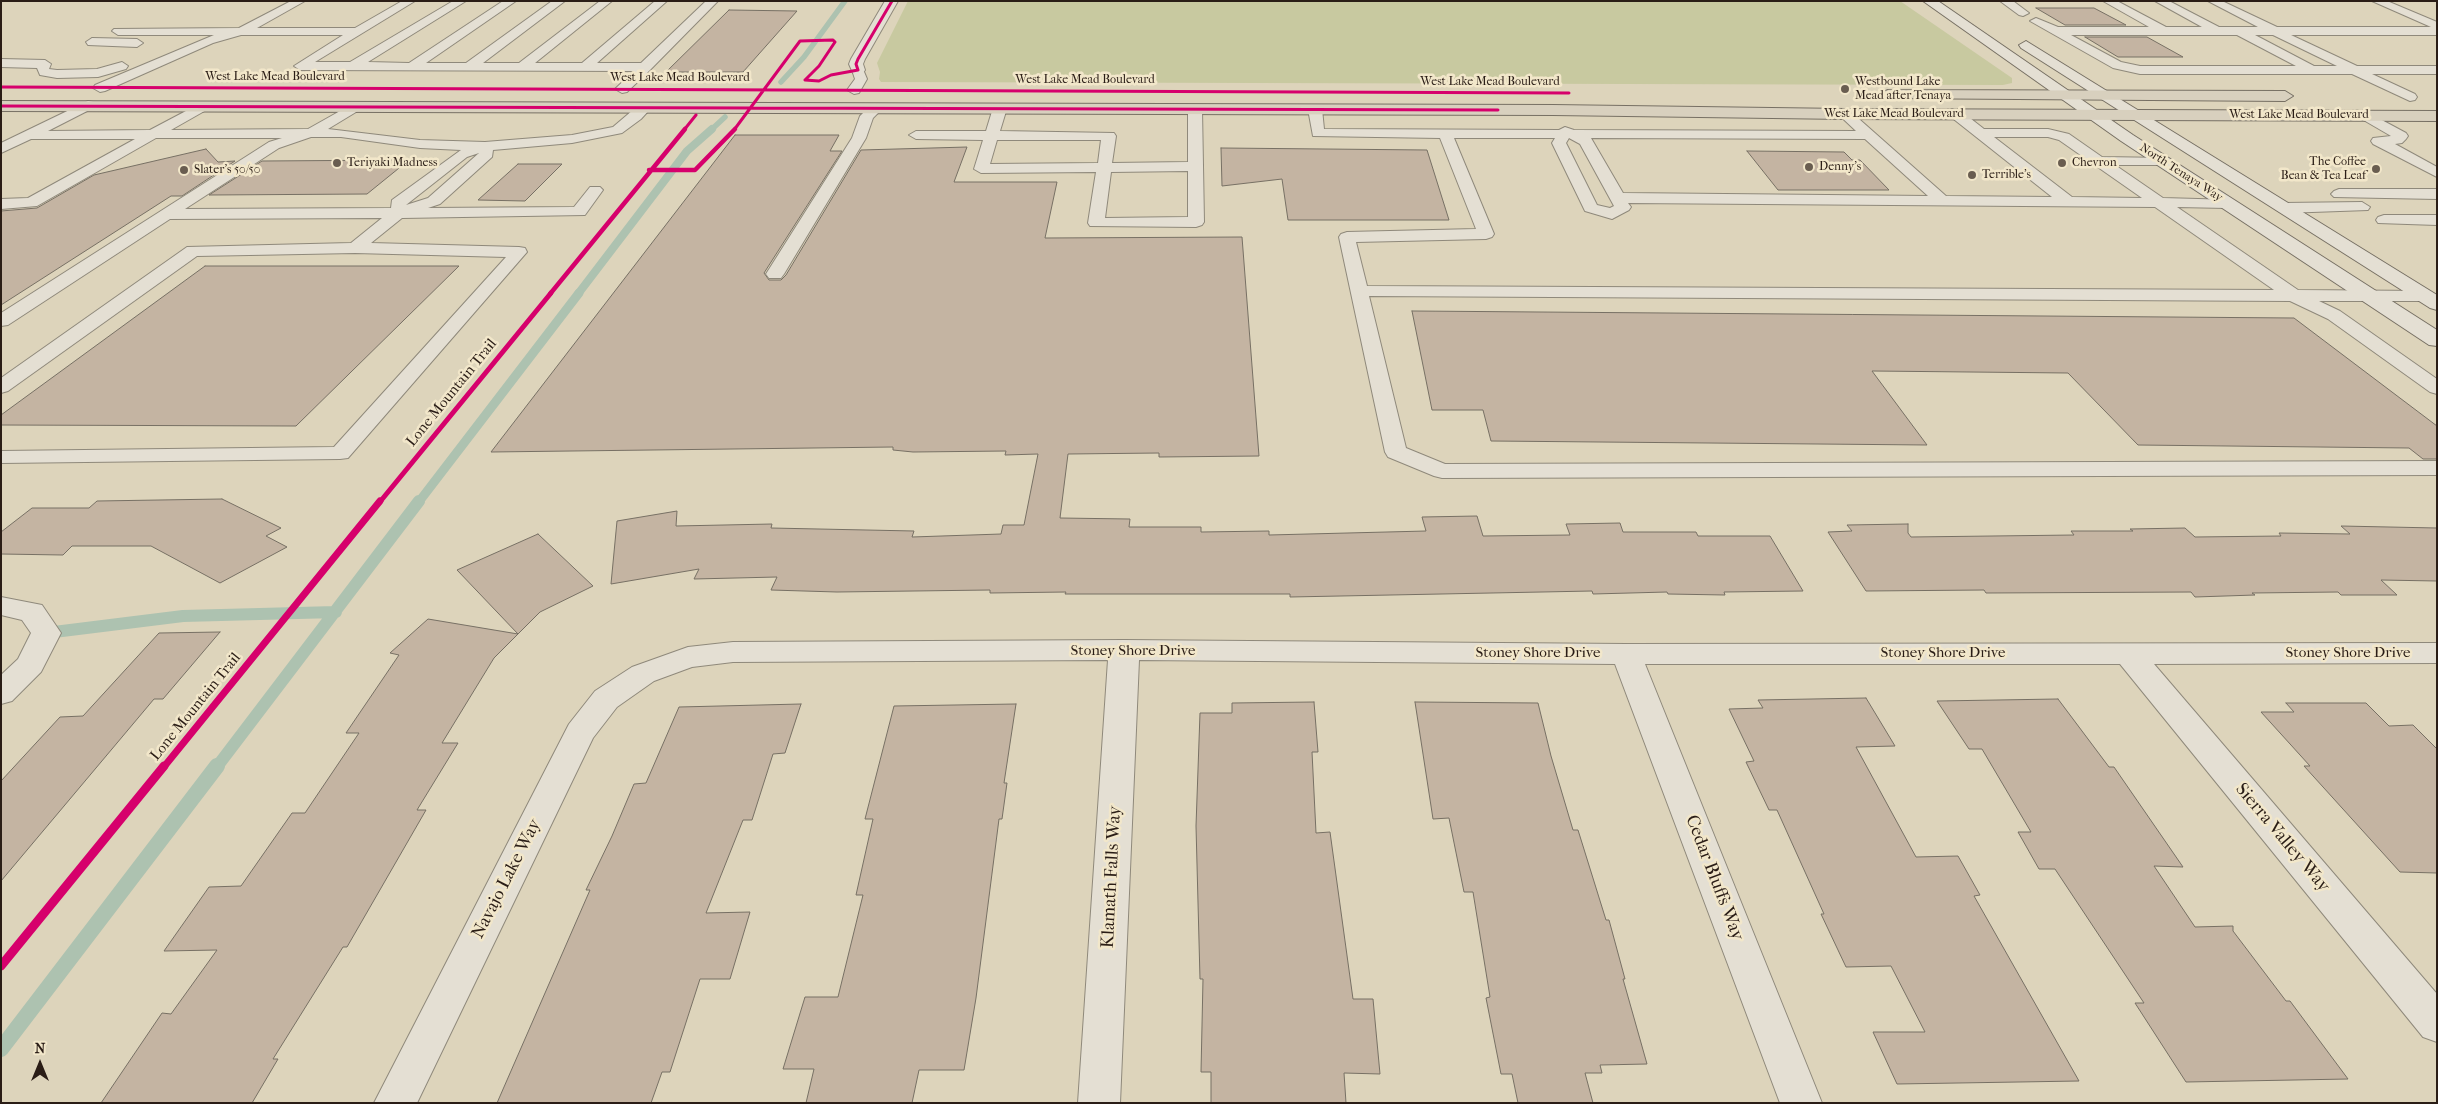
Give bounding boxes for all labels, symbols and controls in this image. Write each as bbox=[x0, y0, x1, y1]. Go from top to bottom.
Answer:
street label: West Lake Mead Boulevard bbox=[205, 70, 345, 84]
street label: West Lake Mead Boulevard bbox=[610, 71, 750, 85]
street label: West Lake Mead Boulevard bbox=[1015, 73, 1155, 87]
street label: West Lake Mead Boulevard bbox=[1420, 75, 1560, 89]
place label: Westbound Lake Mead after Tenaya bbox=[1855, 75, 1951, 103]
marker: Westbound Lake Mead after Tenaya bbox=[1839, 83, 1851, 95]
street label: West Lake Mead Boulevard bbox=[1824, 107, 1964, 121]
street label: West Lake Mead Boulevard bbox=[2229, 108, 2369, 122]
street label: North Tenaya Way bbox=[2137, 141, 2225, 205]
place label: The Coffee Bean & Tea Leaf bbox=[2281, 155, 2366, 183]
place label: Teriyaki Madness bbox=[347, 156, 437, 170]
place label: Chevron bbox=[2072, 156, 2117, 170]
marker: Teriyaki Madness bbox=[331, 157, 343, 169]
marker: Chevron bbox=[2056, 157, 2068, 169]
place label: Denny's bbox=[1819, 160, 1861, 174]
marker: Denny's bbox=[1803, 161, 1815, 173]
place label: Slater's 50/50 bbox=[194, 163, 260, 177]
marker: The Coffee Bean & Tea Leaf bbox=[2370, 163, 2382, 175]
marker: Slater's 50/50 bbox=[178, 164, 190, 176]
place label: Terrible's bbox=[1982, 168, 2031, 182]
marker: Terrible's bbox=[1966, 169, 1978, 181]
street label: Lone Mountain Trail bbox=[403, 335, 501, 451]
street label: Stoney Shore Drive bbox=[1071, 642, 1195, 660]
street label: Stoney Shore Drive bbox=[1476, 644, 1600, 662]
street label: Stoney Shore Drive bbox=[1881, 644, 2005, 662]
street label: Stoney Shore Drive bbox=[2286, 644, 2410, 662]
street label: Lone Mountain Trail bbox=[147, 649, 245, 765]
street label: Sierra Valley Way bbox=[2230, 779, 2334, 897]
street label: Klamath Falls Way bbox=[1097, 805, 1127, 949]
street label: Cedar Bluffs Way bbox=[1680, 812, 1748, 944]
street label: Navajo Lake Way bbox=[468, 816, 546, 942]
north arrow bbox=[15, 1039, 65, 1089]
text: N bbox=[35, 1040, 45, 1057]

